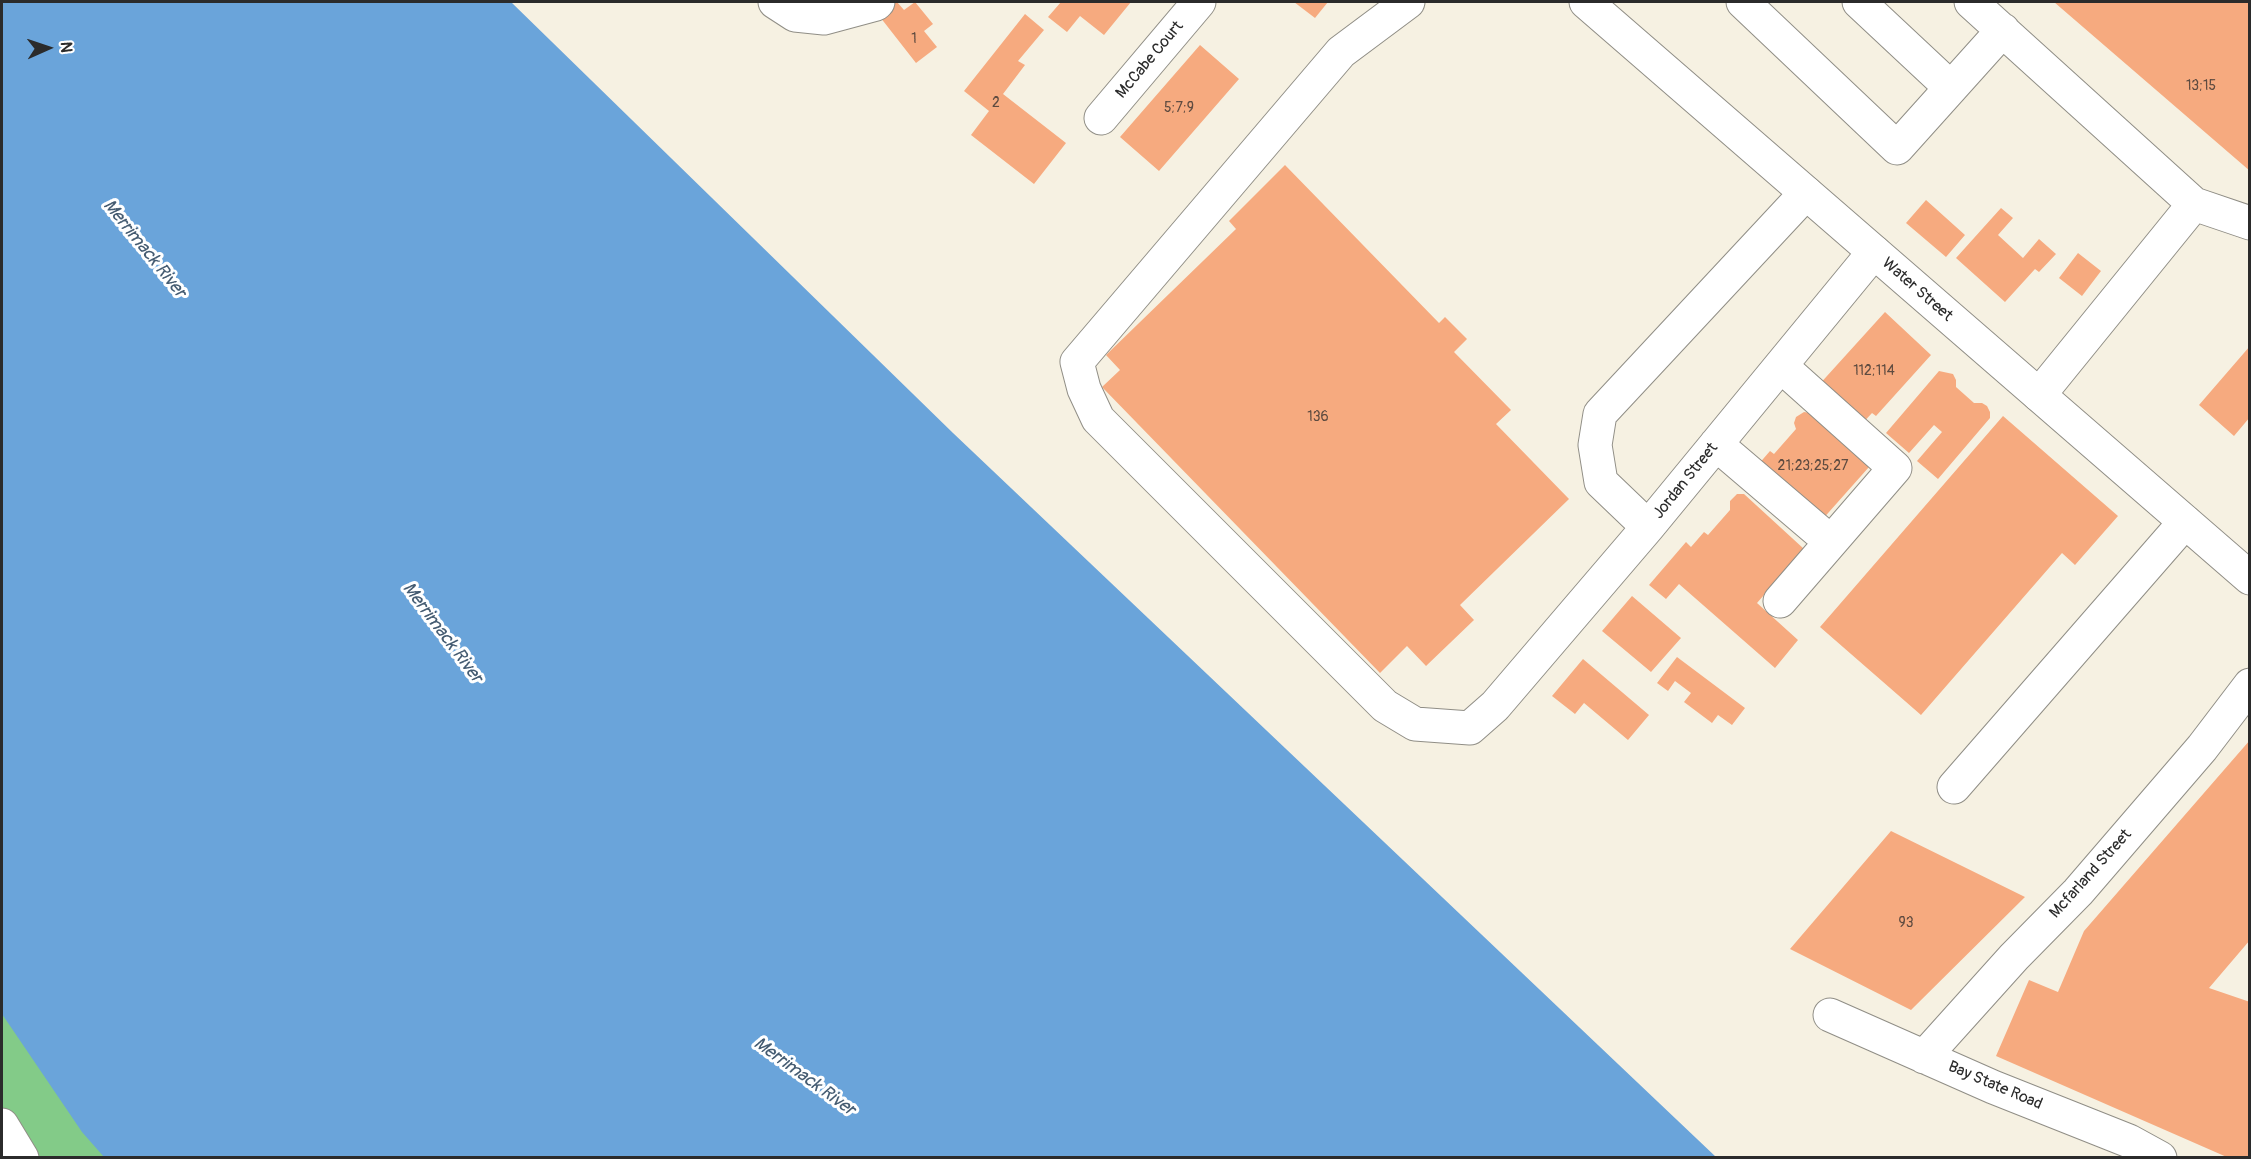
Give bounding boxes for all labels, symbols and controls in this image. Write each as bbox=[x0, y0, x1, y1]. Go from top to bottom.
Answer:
north arrow bbox=[18, 18, 78, 78]
street label: McCabe Court bbox=[1112, 18, 1188, 102]
house number: 1 bbox=[911, 31, 917, 47]
text: N bbox=[56, 41, 76, 53]
house number: 13;15 bbox=[2186, 78, 2216, 94]
house number: 2 bbox=[992, 95, 1000, 111]
house number: 5;7;9 bbox=[1164, 100, 1194, 116]
water label: Merrimack River bbox=[98, 196, 190, 302]
street label: Water Street bbox=[1878, 254, 1956, 326]
house number: 112;114 bbox=[1853, 363, 1895, 379]
house number: 136 bbox=[1307, 409, 1329, 425]
street label: Jordan Street bbox=[1649, 439, 1723, 523]
house number: 21;23;25;27 bbox=[1778, 458, 1848, 474]
water label: Merrimack River bbox=[397, 579, 487, 687]
street label: Mcfarland Street bbox=[2046, 826, 2136, 922]
house number: 93 bbox=[1898, 915, 1914, 931]
water label: Merrimack River bbox=[749, 1033, 859, 1121]
street label: Bay State Road bbox=[1945, 1058, 2045, 1114]

